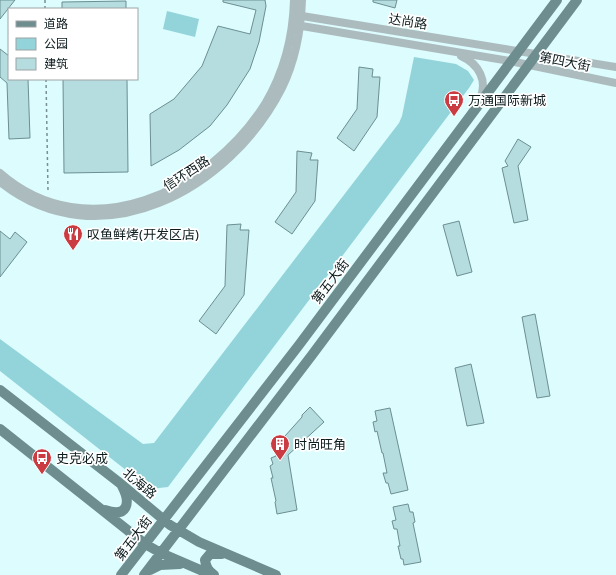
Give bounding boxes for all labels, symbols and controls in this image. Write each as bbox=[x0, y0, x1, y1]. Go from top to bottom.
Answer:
legend bbox=[8, 8, 138, 80]
street label: 达尚路 bbox=[387, 9, 429, 33]
text: 道路 bbox=[44, 15, 68, 32]
text: 公园 bbox=[44, 35, 68, 52]
street label: 第四大街 bbox=[538, 47, 592, 75]
text: 建筑 bbox=[44, 55, 68, 72]
bus stop icon: 万通国际新城 bbox=[443, 89, 465, 117]
place label: 万通国际新城 bbox=[468, 91, 546, 109]
street label: 信环西路 bbox=[159, 151, 213, 195]
restaurant icon: 叹鱼鲜烤(开发区店) bbox=[62, 223, 84, 251]
place label: 叹鱼鲜烤(开发区店) bbox=[87, 225, 199, 243]
street label: 第五大街 bbox=[307, 255, 353, 307]
building icon: 时尚旺角 bbox=[269, 433, 291, 461]
place label: 时尚旺角 bbox=[294, 435, 346, 453]
bus stop icon: 史克必成 bbox=[31, 447, 53, 475]
place label: 史克必成 bbox=[56, 449, 108, 467]
street label: 北海路 bbox=[119, 464, 161, 502]
street label: 第五大街 bbox=[110, 512, 156, 564]

